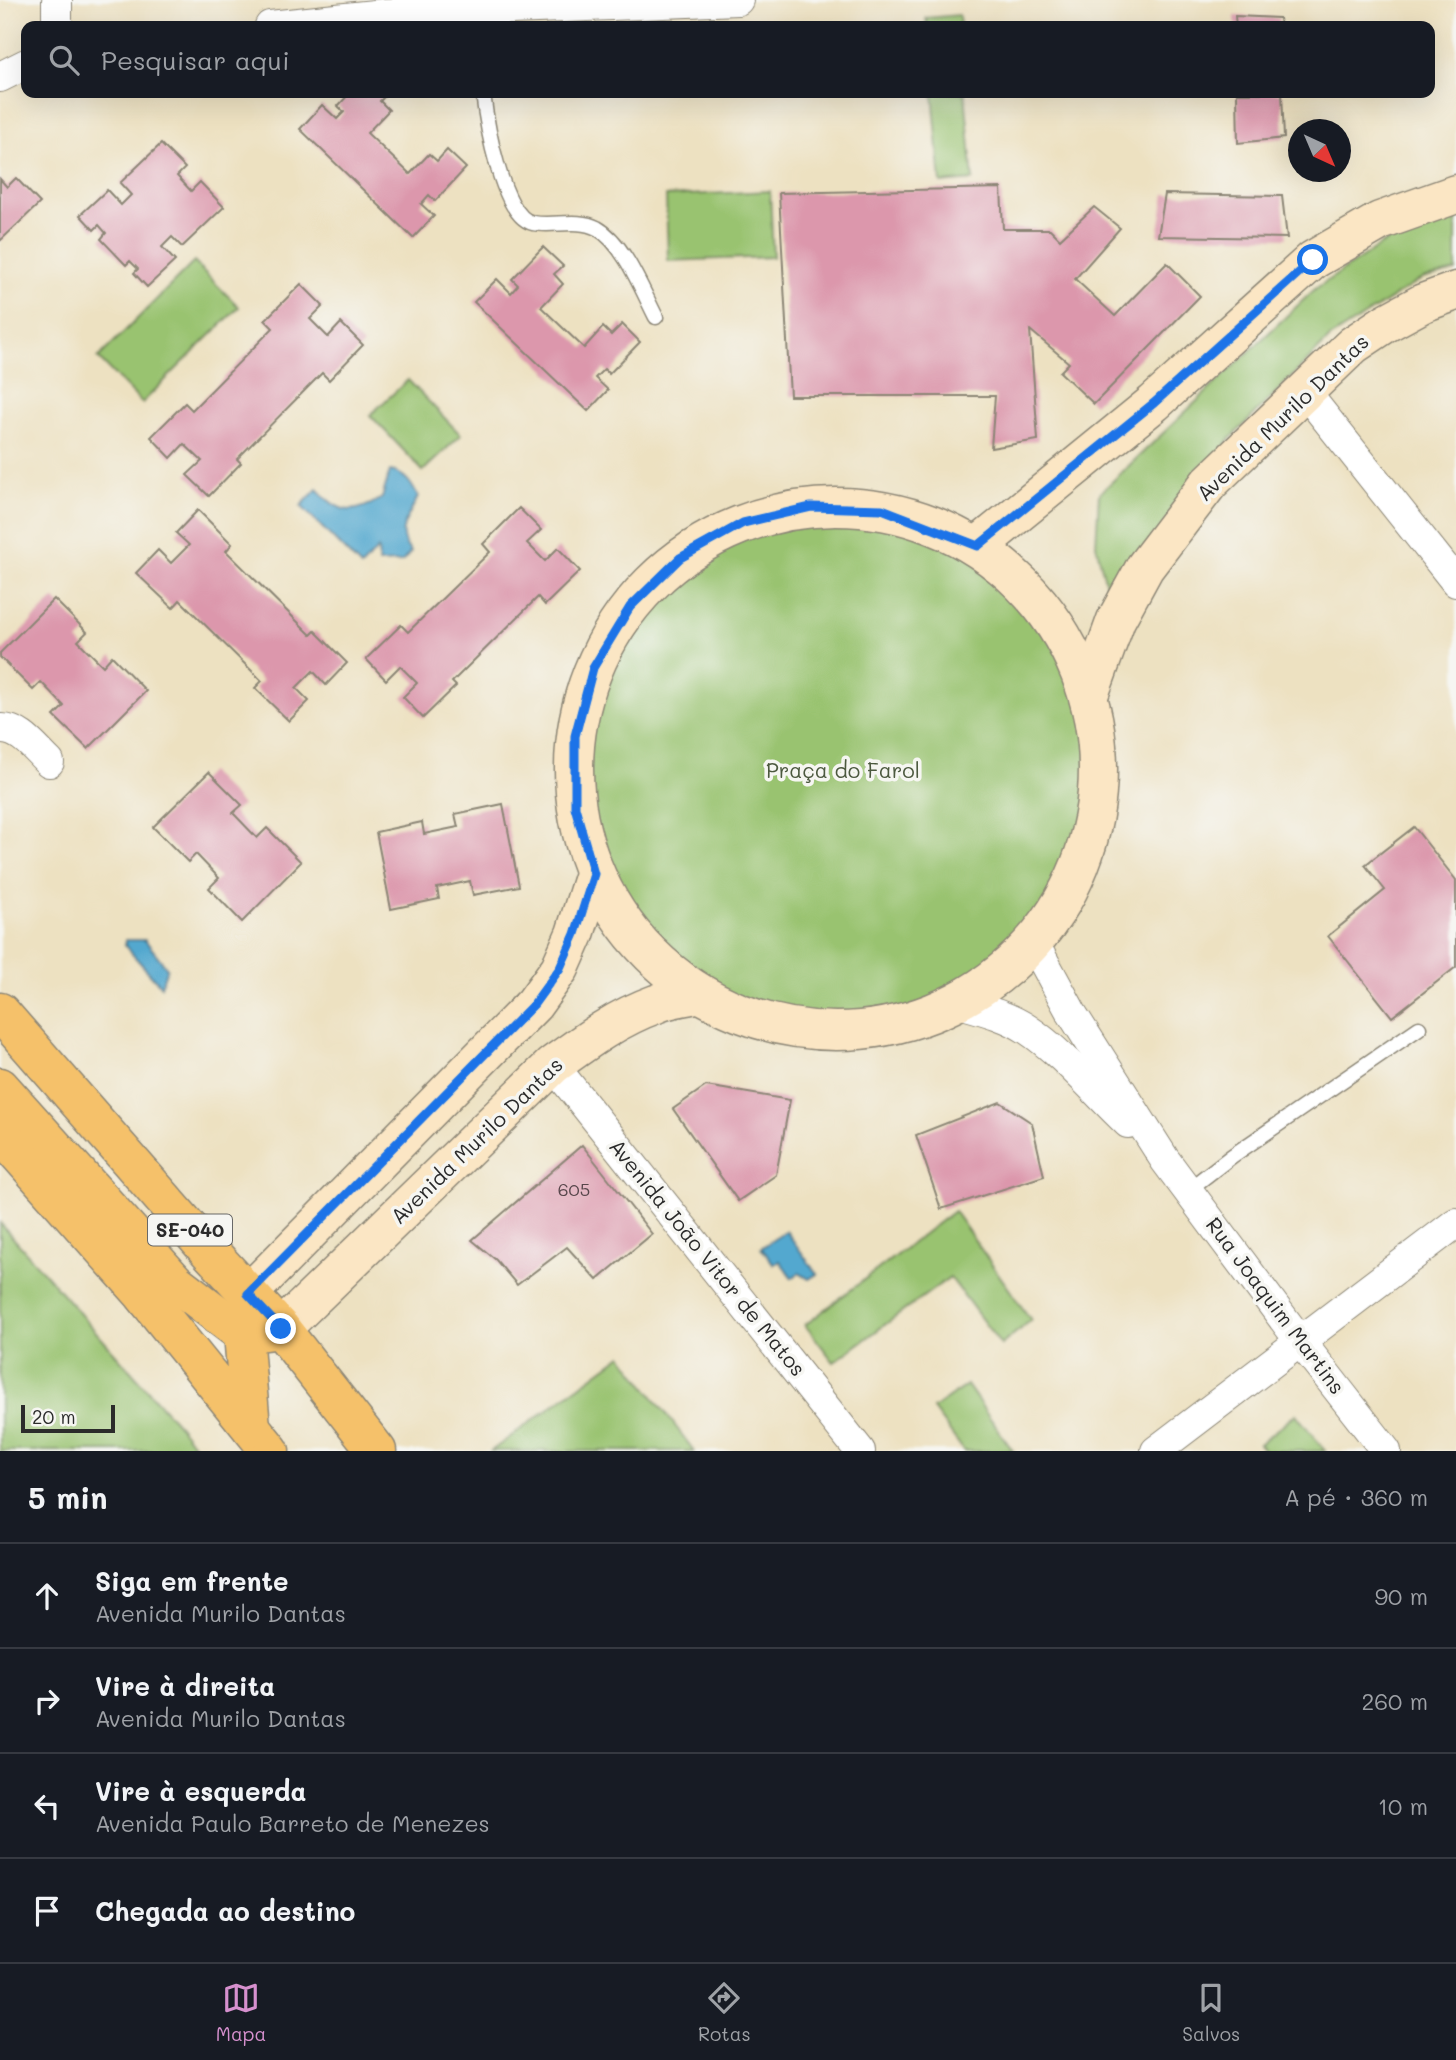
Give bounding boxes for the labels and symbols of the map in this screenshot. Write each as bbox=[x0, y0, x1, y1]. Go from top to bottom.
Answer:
north arrow bbox=[1288, 119, 1351, 182]
route start bbox=[1297, 244, 1328, 275]
street label: Avenida Murilo Dantas bbox=[1190, 328, 1374, 506]
park label: Praça do Farol bbox=[766, 756, 920, 783]
street label: Avenida Murilo Dantas bbox=[384, 1051, 568, 1229]
street label: Avenida João Vitor de Matos bbox=[604, 1133, 812, 1381]
house number: 605 bbox=[558, 1177, 590, 1201]
street label: Rua Joaquim Martins bbox=[1201, 1211, 1352, 1399]
road number: SE-040 bbox=[148, 1214, 232, 1246]
route end bbox=[265, 1313, 296, 1344]
scale bar bbox=[21, 1402, 116, 1434]

